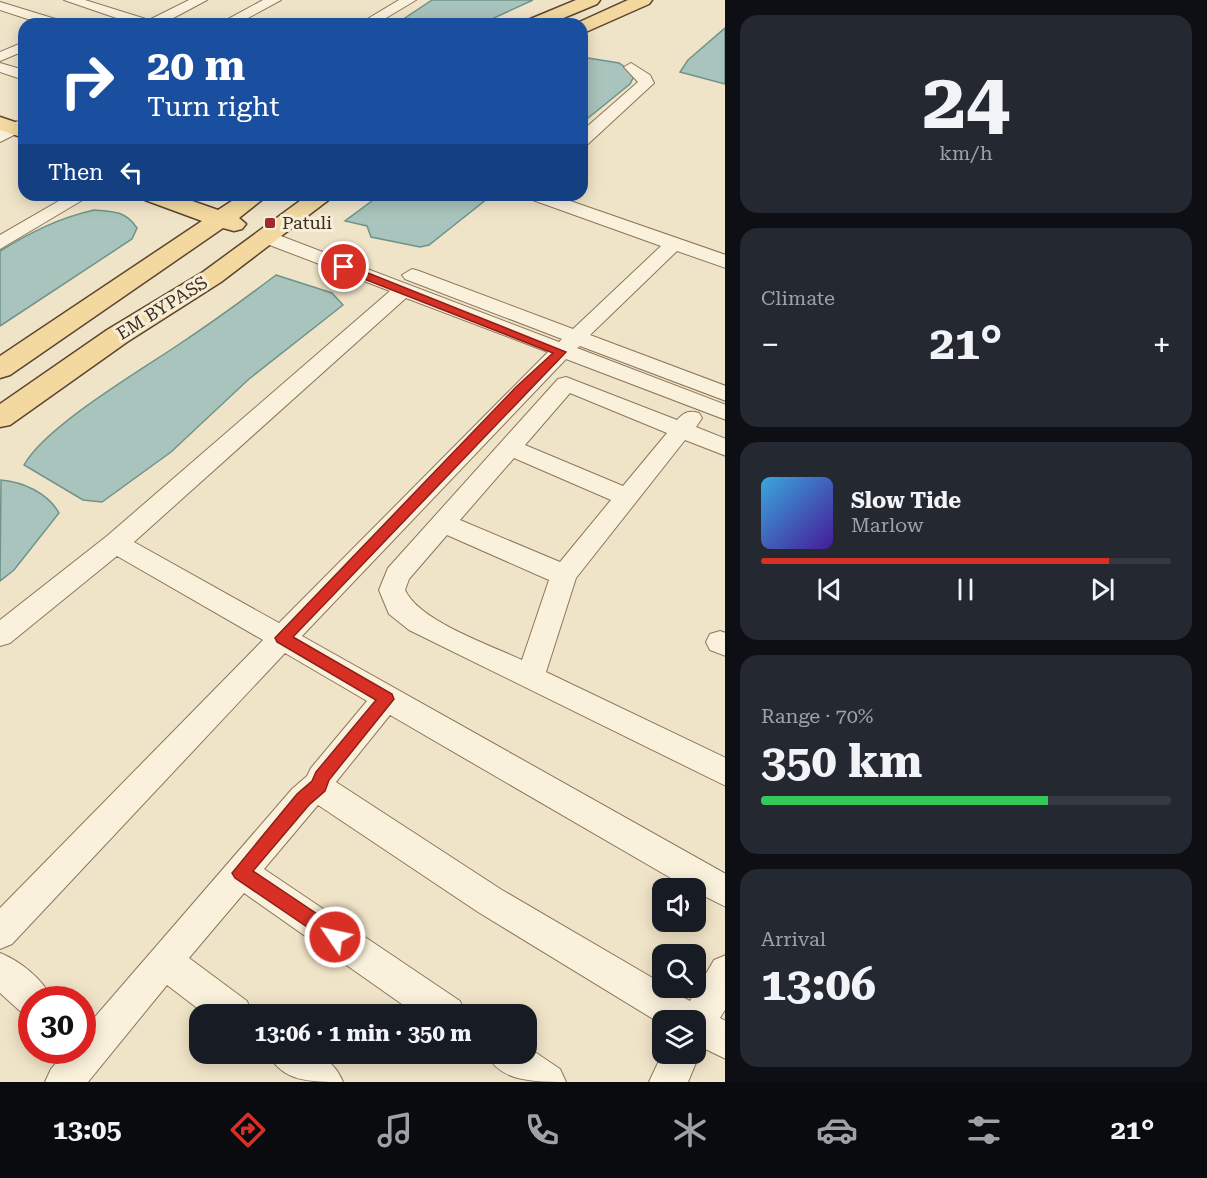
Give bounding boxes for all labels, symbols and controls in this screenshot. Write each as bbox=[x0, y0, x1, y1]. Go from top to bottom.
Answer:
text: 20 m bbox=[147, 41, 245, 90]
icon: right bbox=[48, 42, 126, 120]
text: 24 bbox=[922, 56, 1010, 147]
text: Turn right bbox=[147, 91, 280, 123]
text: km/h bbox=[939, 141, 993, 165]
icon: left bbox=[115, 156, 148, 189]
text: Then bbox=[48, 160, 103, 185]
place label: Patuli bbox=[282, 212, 332, 233]
marker: Patuli bbox=[263, 216, 277, 230]
pin bbox=[318, 241, 369, 292]
icon: arrive bbox=[327, 250, 360, 283]
street label: EM BYPASS bbox=[112, 271, 211, 344]
text: Climate bbox=[761, 286, 835, 310]
text: 21° bbox=[930, 317, 1002, 370]
text: − bbox=[761, 325, 779, 364]
text: + bbox=[1153, 325, 1171, 364]
text: Slow Tide bbox=[851, 488, 961, 513]
text: Marlow bbox=[851, 513, 924, 537]
icon: previous bbox=[813, 573, 846, 606]
icon: pause bbox=[949, 573, 982, 606]
icon: next bbox=[1086, 573, 1119, 606]
text: Range · 70% bbox=[761, 704, 873, 728]
text: 350 km bbox=[761, 735, 922, 788]
map controls bbox=[652, 878, 706, 1064]
button: sound bbox=[652, 878, 706, 932]
position arrow bbox=[303, 905, 367, 969]
text: Arrival bbox=[761, 927, 826, 951]
button: search bbox=[652, 944, 706, 998]
text: 13:06 bbox=[761, 958, 876, 1011]
speed limit sign: 30 bbox=[18, 986, 96, 1064]
button: layers bbox=[652, 1010, 706, 1064]
text: 13:06 · 1 min · 350 m bbox=[254, 1021, 472, 1046]
icon: directions bbox=[227, 1109, 269, 1151]
icon: music bbox=[374, 1109, 416, 1151]
icon: phone bbox=[521, 1109, 563, 1151]
icon: climate bbox=[669, 1109, 711, 1151]
icon: car bbox=[816, 1109, 858, 1151]
icon: filters bbox=[963, 1109, 1005, 1151]
text: 13:05 bbox=[53, 1114, 122, 1146]
text: 21° bbox=[1111, 1114, 1154, 1146]

